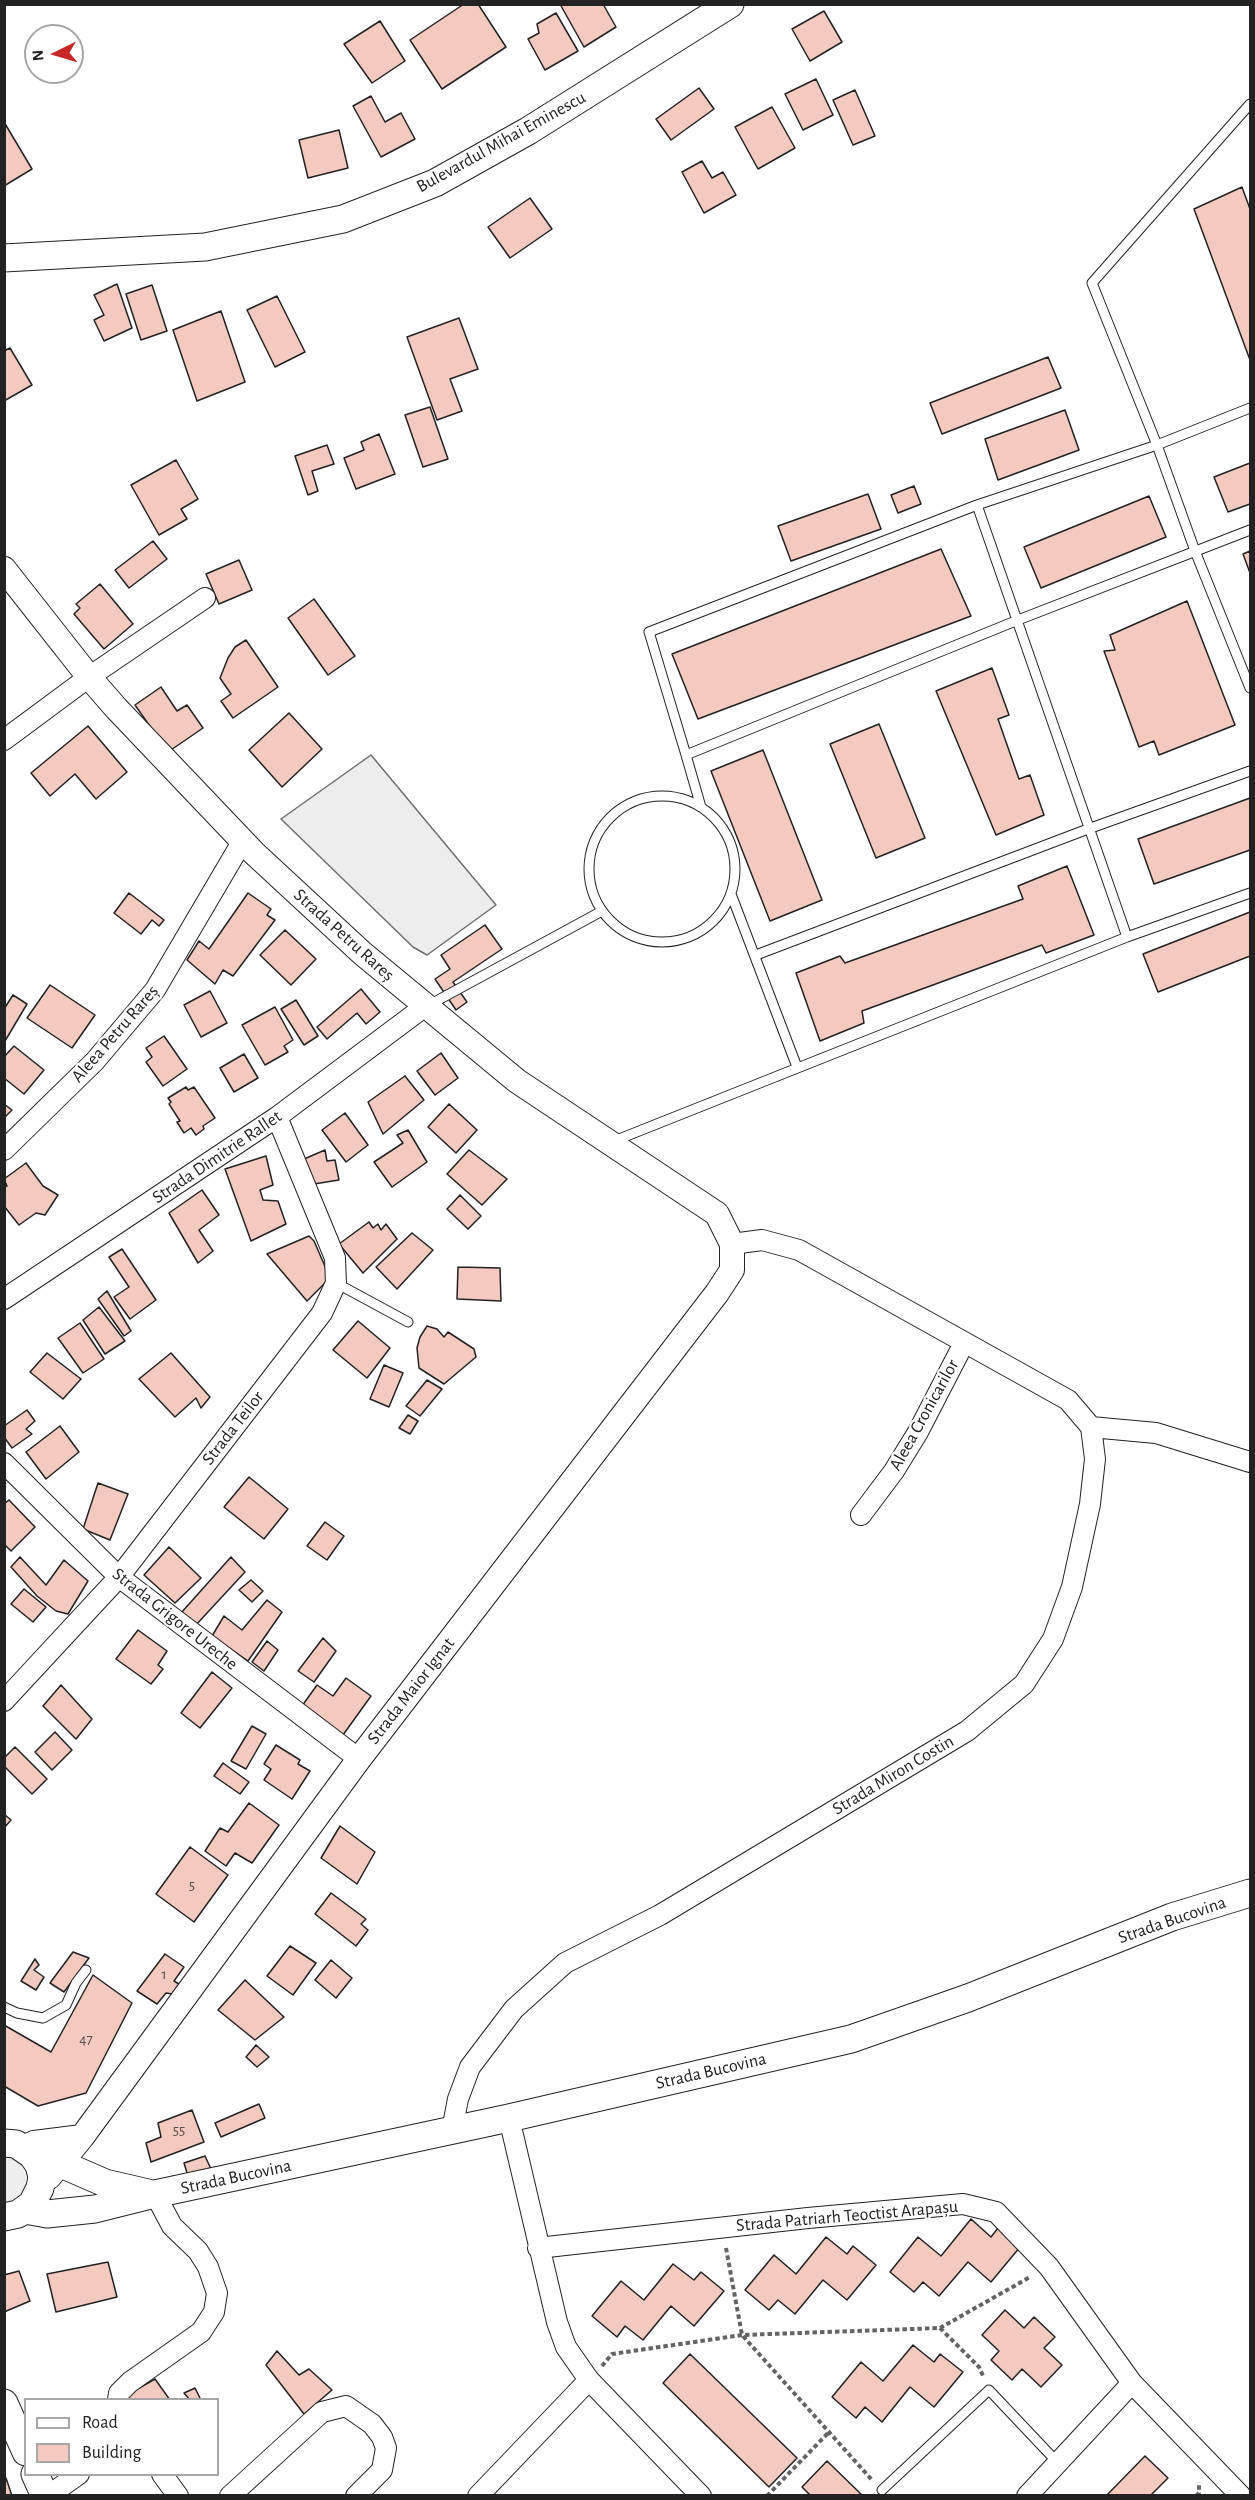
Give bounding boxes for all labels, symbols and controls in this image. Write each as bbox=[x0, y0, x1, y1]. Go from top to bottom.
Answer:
north arrow bbox=[24, 24, 84, 84]
text: N bbox=[30, 49, 47, 62]
street label: Bulevardul Mihai Eminescu bbox=[413, 87, 589, 197]
street label: Strada Petru Rareș bbox=[289, 884, 399, 986]
street label: Aleea Petru Rareș bbox=[67, 981, 163, 1087]
street label: Strada Dimitrie Rallet bbox=[148, 1106, 286, 1208]
street label: Aleea Cronicarilor bbox=[885, 1356, 963, 1474]
street label: Strada Teilor bbox=[197, 1387, 269, 1469]
street label: Strada Grigore Ureche bbox=[108, 1563, 242, 1675]
street label: Strada Maior Ignat bbox=[363, 1633, 459, 1749]
street label: Strada Miron Costin bbox=[828, 1730, 958, 1820]
house number: 5 bbox=[189, 1876, 195, 1894]
street label: Strada Bucovina bbox=[1115, 1891, 1229, 1949]
house number: 1 bbox=[161, 1965, 167, 1983]
house number: 47 bbox=[79, 2030, 93, 2048]
street label: Strada Bucovina bbox=[654, 2048, 768, 2094]
house number: 55 bbox=[173, 2121, 185, 2139]
street label: Strada Bucovina bbox=[179, 2155, 293, 2199]
street label: Strada Patriarh Teoctist Arapașu bbox=[735, 2196, 959, 2236]
legend bbox=[24, 2398, 219, 2476]
text: Road bbox=[82, 2414, 118, 2432]
text: Building bbox=[82, 2444, 141, 2462]

